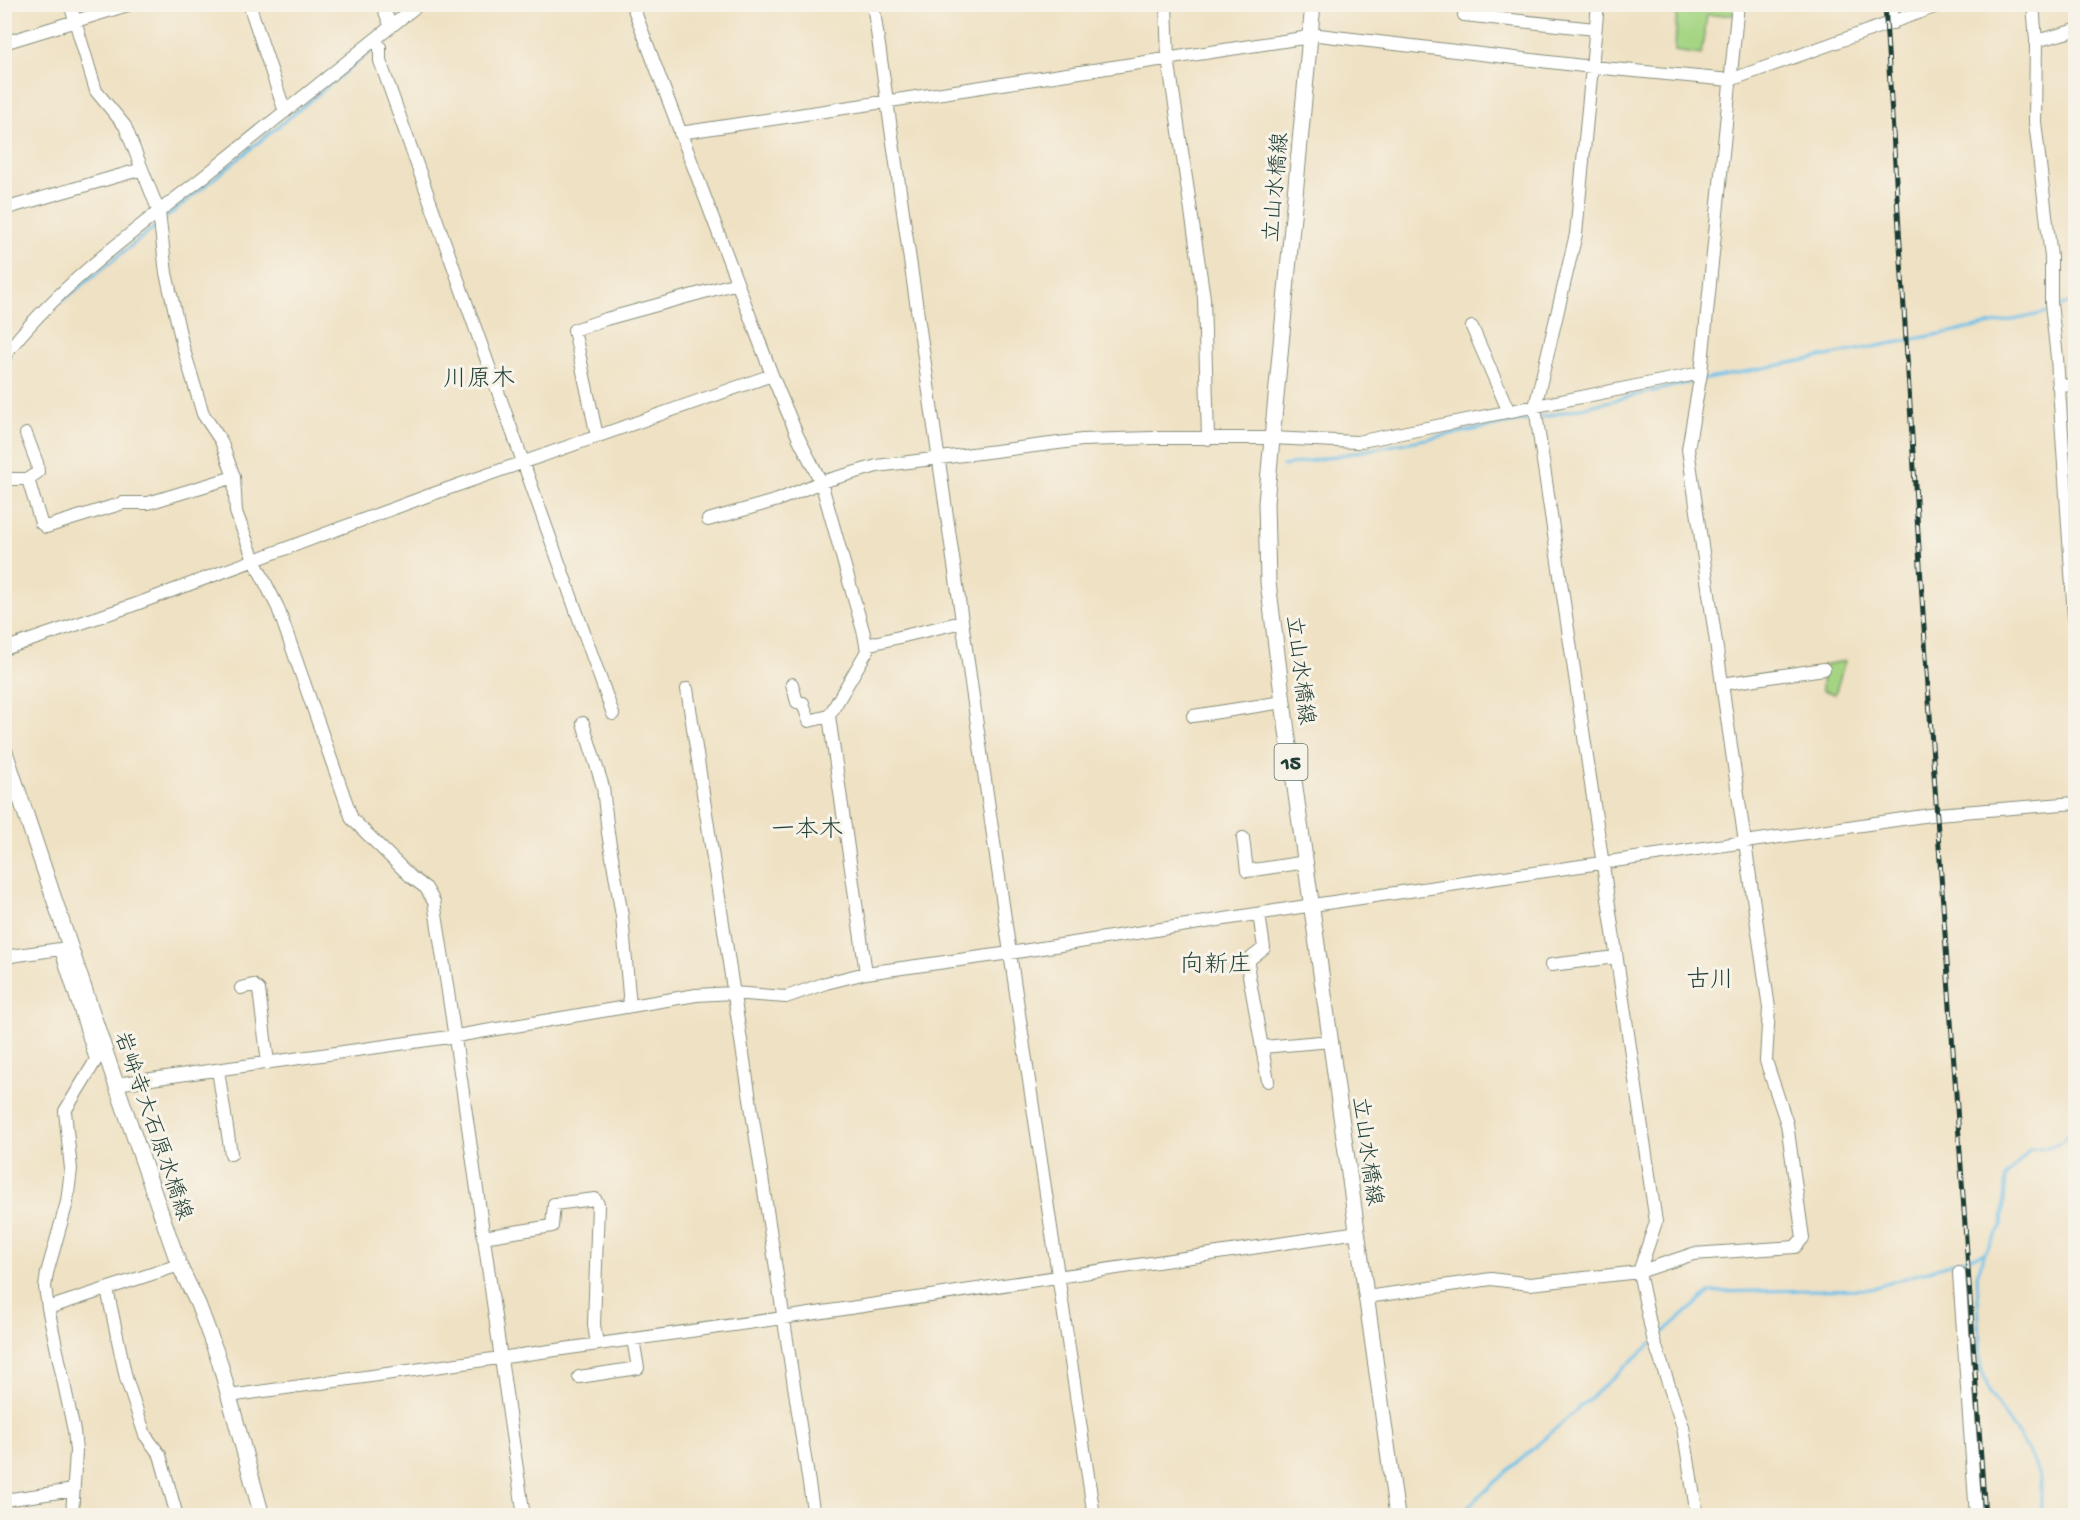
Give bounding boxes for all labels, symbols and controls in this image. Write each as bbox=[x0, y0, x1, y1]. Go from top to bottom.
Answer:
street label: 立山水橋線 bbox=[1259, 131, 1296, 243]
district label: 川原木 bbox=[443, 365, 515, 395]
street label: 立山水橋線 bbox=[1278, 614, 1319, 727]
road number: 15 bbox=[1274, 744, 1308, 780]
district label: 一本木 bbox=[771, 816, 843, 846]
district label: 向新庄 bbox=[1180, 951, 1252, 981]
district label: 古川 bbox=[1686, 966, 1734, 996]
street label: 岩峅寺大石原水橋線 bbox=[107, 1028, 197, 1224]
street label: 立山水橋線 bbox=[1345, 1095, 1387, 1208]

